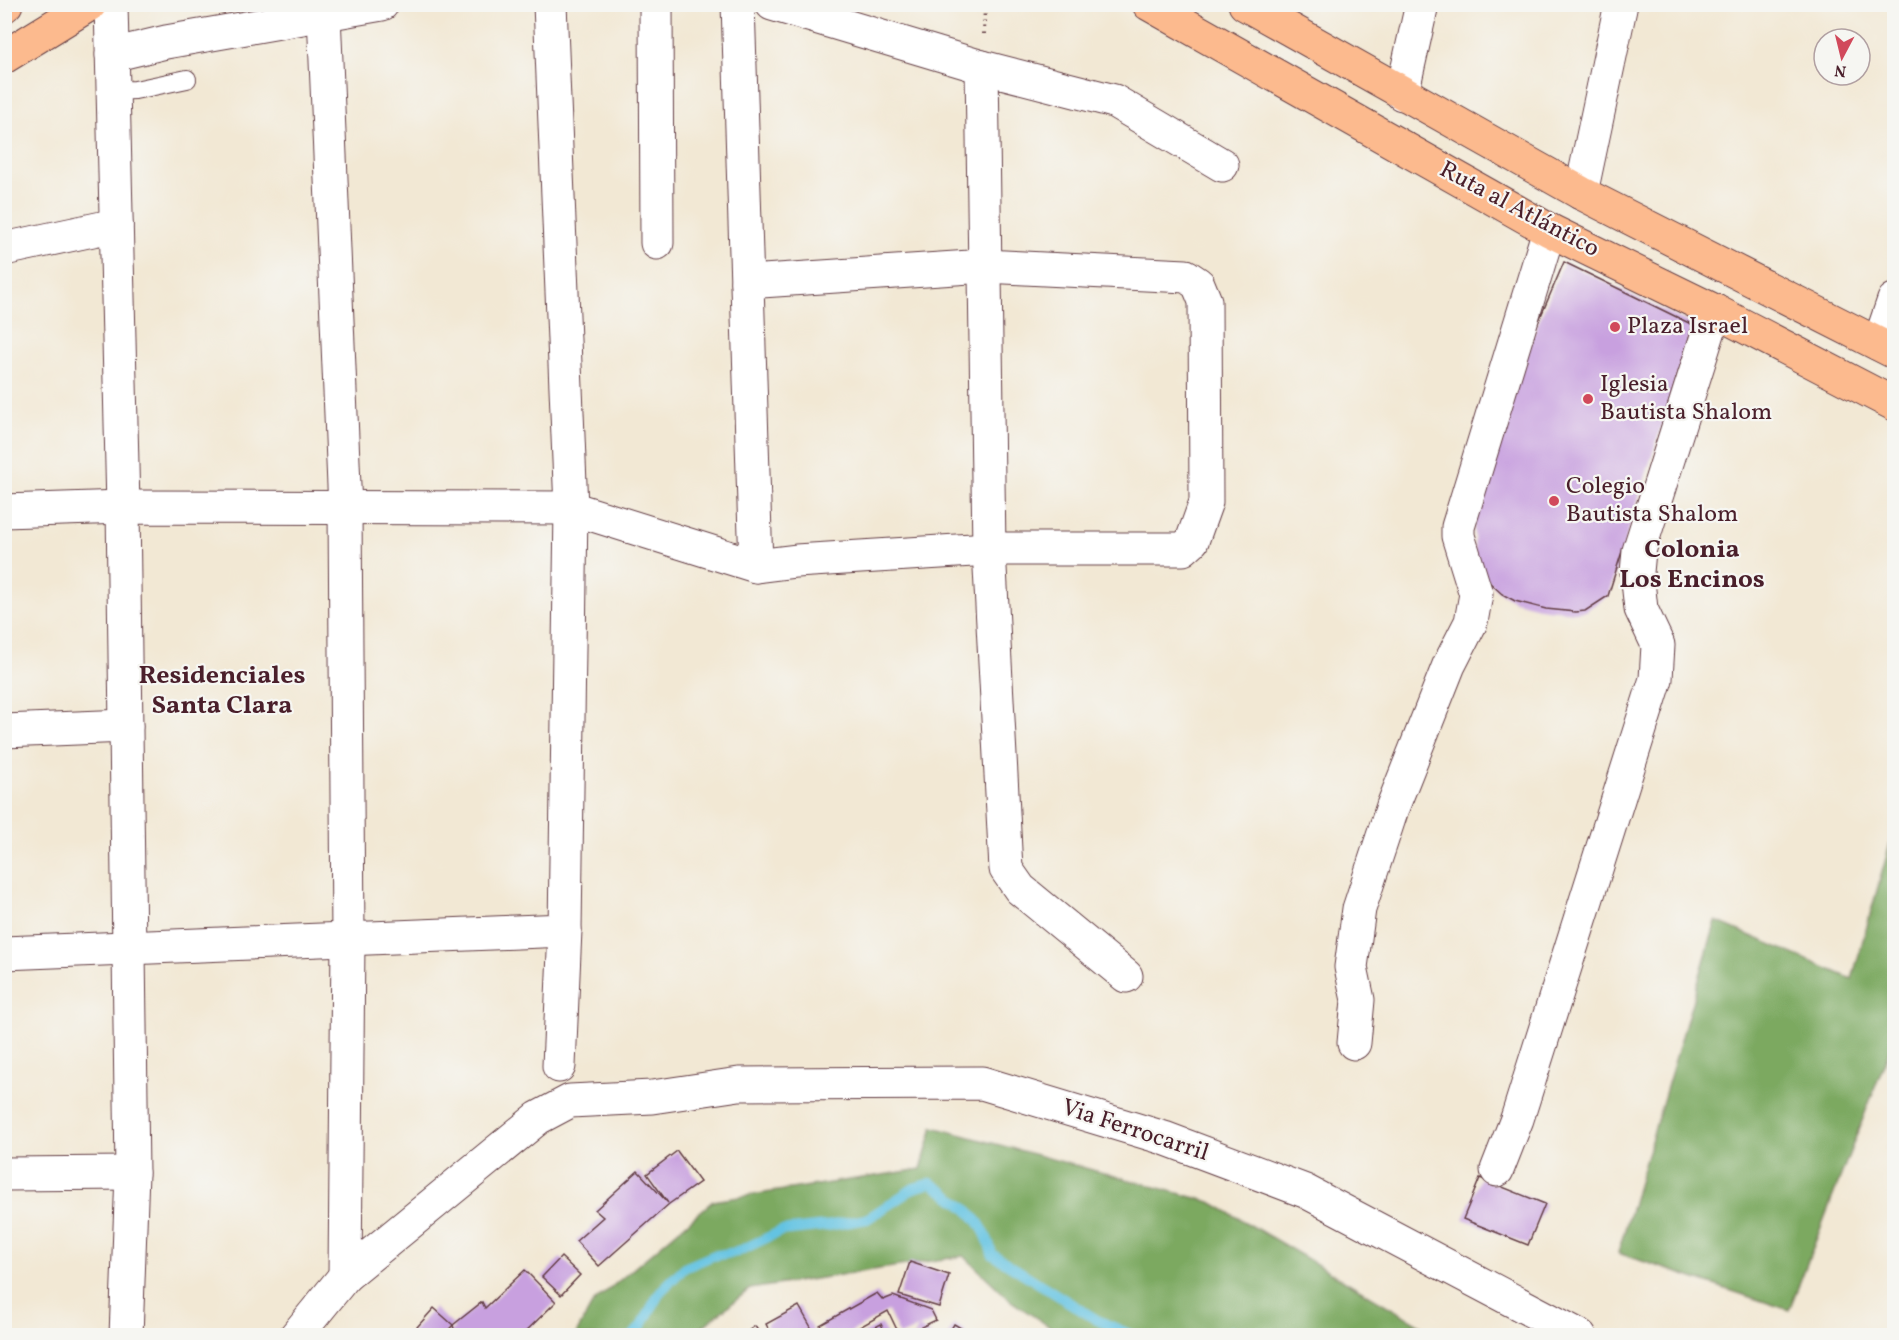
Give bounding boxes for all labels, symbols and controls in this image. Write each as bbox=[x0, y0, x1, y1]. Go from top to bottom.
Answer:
north arrow bbox=[1812, 27, 1872, 87]
text: N bbox=[1833, 58, 1848, 82]
street label: Ruta al Atlántico bbox=[1433, 154, 1605, 266]
place label: Plaza Israel bbox=[1627, 310, 1748, 344]
marker: Plaza Israel bbox=[1608, 320, 1622, 334]
place label: Iglesia Bautista Shalom bbox=[1600, 368, 1772, 430]
marker: Iglesia Bautista Shalom bbox=[1581, 392, 1595, 406]
place label: Colegio Bautista Shalom bbox=[1566, 470, 1738, 532]
marker: Colegio Bautista Shalom bbox=[1547, 494, 1561, 508]
district label: Colonia Los Encinos bbox=[1619, 532, 1765, 598]
district label: Residenciales Santa Clara bbox=[138, 658, 306, 724]
street label: Via Ferrocarril bbox=[1057, 1091, 1213, 1171]

